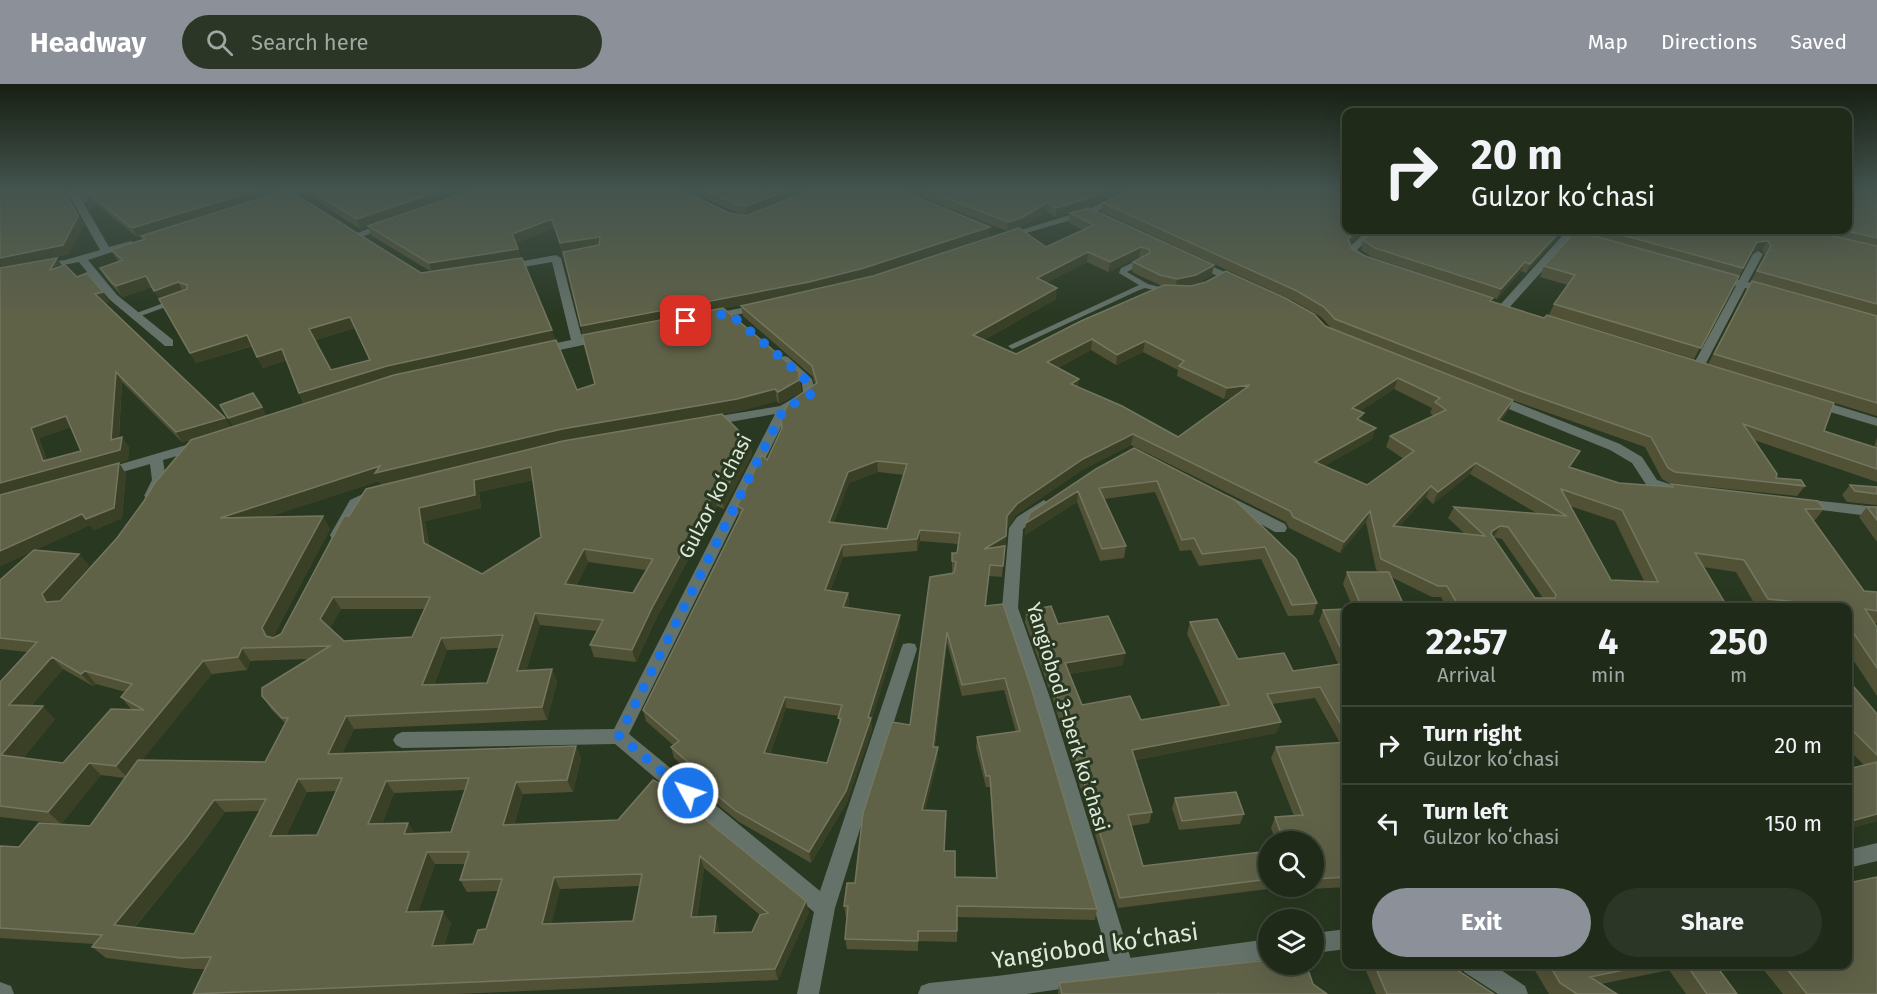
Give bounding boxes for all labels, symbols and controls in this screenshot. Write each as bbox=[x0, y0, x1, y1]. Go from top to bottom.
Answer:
search box bbox=[182, 15, 602, 69]
text: Headway bbox=[30, 26, 146, 59]
icon: search bbox=[203, 26, 236, 59]
text: Search here bbox=[251, 29, 369, 56]
text: Map bbox=[1588, 29, 1628, 55]
text: Directions bbox=[1661, 29, 1757, 55]
text: Saved bbox=[1790, 29, 1847, 55]
text: 20 m bbox=[1471, 130, 1563, 180]
icon: right bbox=[1372, 132, 1450, 210]
text: Gulzor koʻchasi bbox=[1471, 181, 1655, 213]
pin bbox=[660, 295, 711, 346]
icon: arrive bbox=[669, 304, 702, 337]
street label: Gulzor koʻchasi bbox=[673, 430, 757, 562]
street label: Yangiobod 3-berk koʼchasi bbox=[1022, 600, 1114, 834]
text: 22:57 bbox=[1426, 620, 1507, 664]
text: 4 bbox=[1598, 620, 1618, 664]
text: 250 bbox=[1709, 620, 1768, 664]
text: Arrival bbox=[1437, 663, 1496, 687]
text: min bbox=[1591, 663, 1625, 687]
text: m bbox=[1730, 663, 1747, 687]
text: Turn right bbox=[1423, 720, 1522, 747]
icon: right bbox=[1372, 729, 1405, 762]
text: 20 m bbox=[1774, 732, 1822, 759]
text: Gulzor koʻchasi bbox=[1423, 747, 1559, 771]
position arrow bbox=[656, 761, 720, 825]
text: Turn left bbox=[1423, 798, 1508, 825]
icon: left bbox=[1372, 807, 1405, 840]
text: 150 m bbox=[1764, 810, 1822, 837]
text: Gulzor koʻchasi bbox=[1423, 825, 1559, 849]
map controls bbox=[1258, 831, 1324, 975]
button: search bbox=[1258, 831, 1324, 897]
button: Exit bbox=[1372, 888, 1591, 957]
button: Share bbox=[1603, 888, 1822, 957]
button: layers bbox=[1258, 909, 1324, 975]
street label: Yangiobod koʻchasi bbox=[990, 918, 1200, 974]

